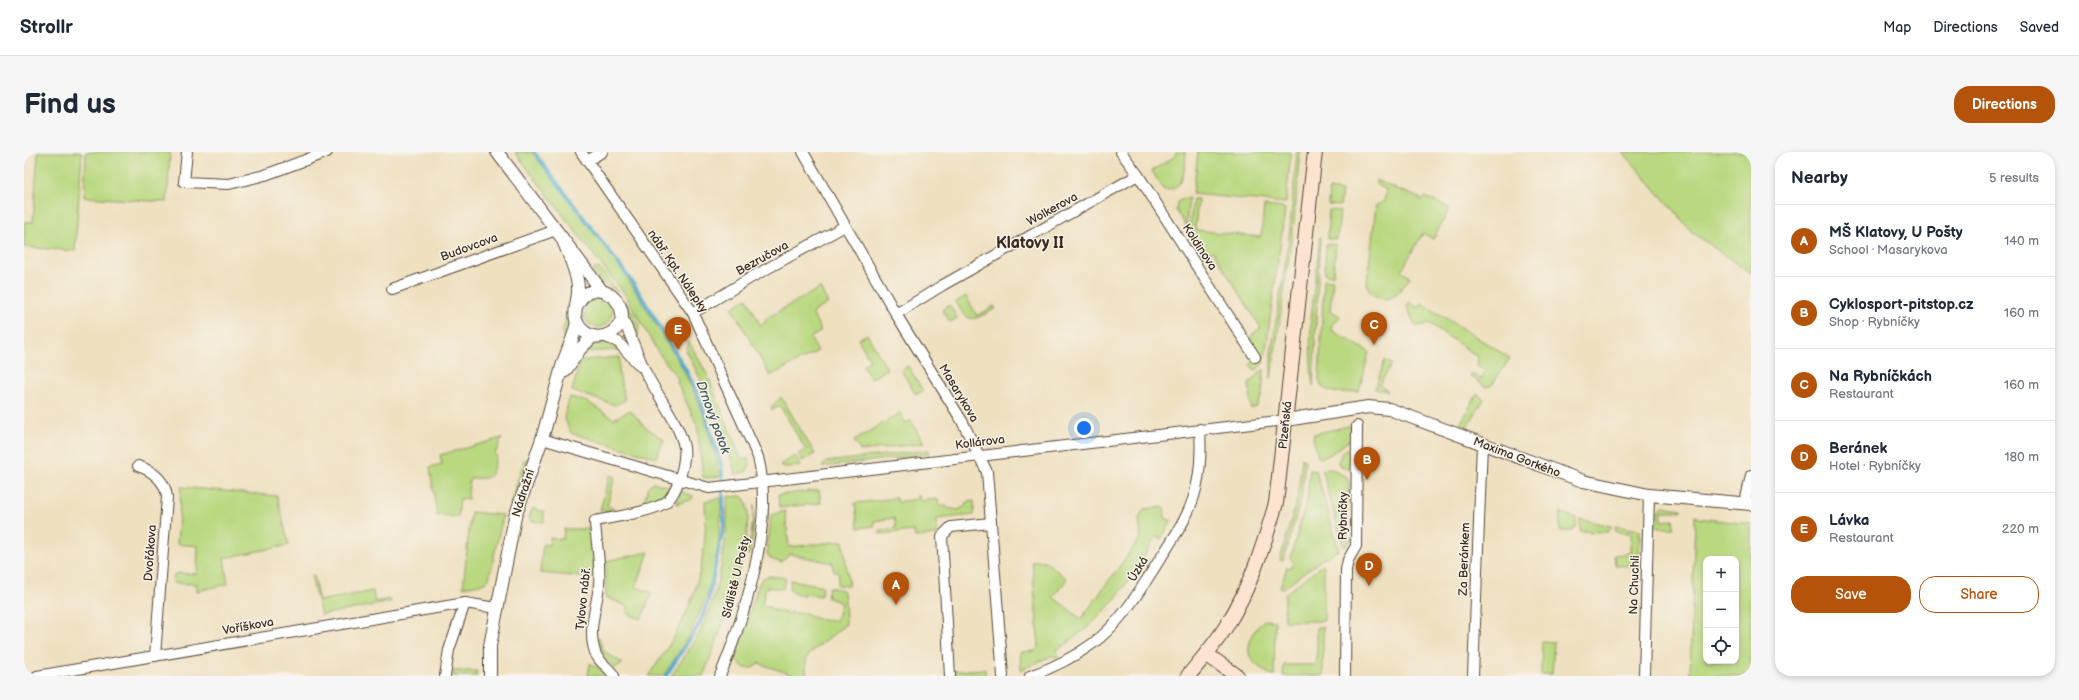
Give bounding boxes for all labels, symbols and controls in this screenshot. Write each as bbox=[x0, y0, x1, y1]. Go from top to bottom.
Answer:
text: Strollr bbox=[20, 16, 73, 39]
text: Map bbox=[1883, 19, 1911, 36]
text: Directions bbox=[1933, 19, 1998, 36]
text: Saved bbox=[2020, 19, 2059, 36]
button: Directions bbox=[1954, 86, 2055, 123]
text: Find us bbox=[24, 88, 116, 121]
text: Nearby bbox=[1791, 168, 1848, 188]
text: 5 results bbox=[1989, 170, 2039, 186]
street label: Wolkerova bbox=[1024, 189, 1080, 230]
street label: Koldinova bbox=[1179, 221, 1220, 274]
text: MŠ Klatovy, U Pošty bbox=[1829, 223, 1963, 242]
street label: nábř. Kpt. Nálepky bbox=[644, 227, 711, 316]
street label: Budovcova bbox=[439, 230, 500, 265]
text: A bbox=[1800, 233, 1808, 249]
text: 140 m bbox=[2004, 233, 2039, 249]
district label: Klatovy II bbox=[996, 234, 1064, 253]
street label: Bezručova bbox=[733, 238, 791, 279]
text: School · Masarykova bbox=[1829, 242, 1948, 258]
text: Cyklosport-pitstop.cz bbox=[1829, 295, 1974, 314]
text: B bbox=[1799, 305, 1809, 321]
text: 160 m bbox=[2004, 305, 2039, 321]
pin: C bbox=[1361, 312, 1387, 345]
text: Shop · Rybníčky bbox=[1829, 314, 1920, 330]
pin: E bbox=[665, 317, 691, 350]
street label: Masarykova bbox=[935, 362, 982, 425]
text: Na Rybníčkách bbox=[1829, 367, 1932, 386]
text: C bbox=[1799, 377, 1809, 393]
text: 160 m bbox=[2004, 377, 2039, 393]
water label: Drnový potok bbox=[692, 379, 734, 457]
text: Restaurant bbox=[1829, 386, 1894, 402]
street label: Plzeňská bbox=[1276, 400, 1296, 450]
your location bbox=[1074, 418, 1094, 438]
street label: Kollárova bbox=[954, 432, 1006, 453]
street label: Maxima Gorkého bbox=[1471, 434, 1563, 481]
text: Beránek bbox=[1829, 439, 1887, 458]
pin: B bbox=[1354, 447, 1380, 480]
text: D bbox=[1799, 449, 1809, 465]
text: 180 m bbox=[2004, 449, 2039, 465]
text: Hotel · Rybníčky bbox=[1829, 458, 1921, 474]
street label: Nádražní bbox=[509, 467, 538, 519]
street label: Rybníčky bbox=[1336, 491, 1351, 540]
text: Lávka bbox=[1829, 511, 1869, 530]
text: E bbox=[1800, 521, 1808, 537]
text: 220 m bbox=[2002, 521, 2039, 537]
street label: Za Beránkem bbox=[1456, 522, 1473, 597]
street label: Dvořákova bbox=[141, 524, 160, 582]
text: Restaurant bbox=[1829, 530, 1894, 546]
street label: Sídliště U Pošty bbox=[719, 534, 754, 620]
street label: Úzká bbox=[1123, 553, 1152, 585]
pin: D bbox=[1356, 553, 1382, 586]
street label: Na Chuchli bbox=[1626, 555, 1643, 615]
map controls bbox=[1703, 556, 1739, 664]
button: + bbox=[1703, 556, 1739, 592]
street label: Tylovo nábř. bbox=[573, 567, 594, 631]
pin: A bbox=[883, 572, 909, 605]
button: Save bbox=[1791, 576, 1911, 613]
button: Share bbox=[1919, 576, 2039, 613]
button: − bbox=[1703, 592, 1739, 628]
street label: Voříškova bbox=[221, 615, 275, 638]
button: locate bbox=[1703, 628, 1739, 664]

